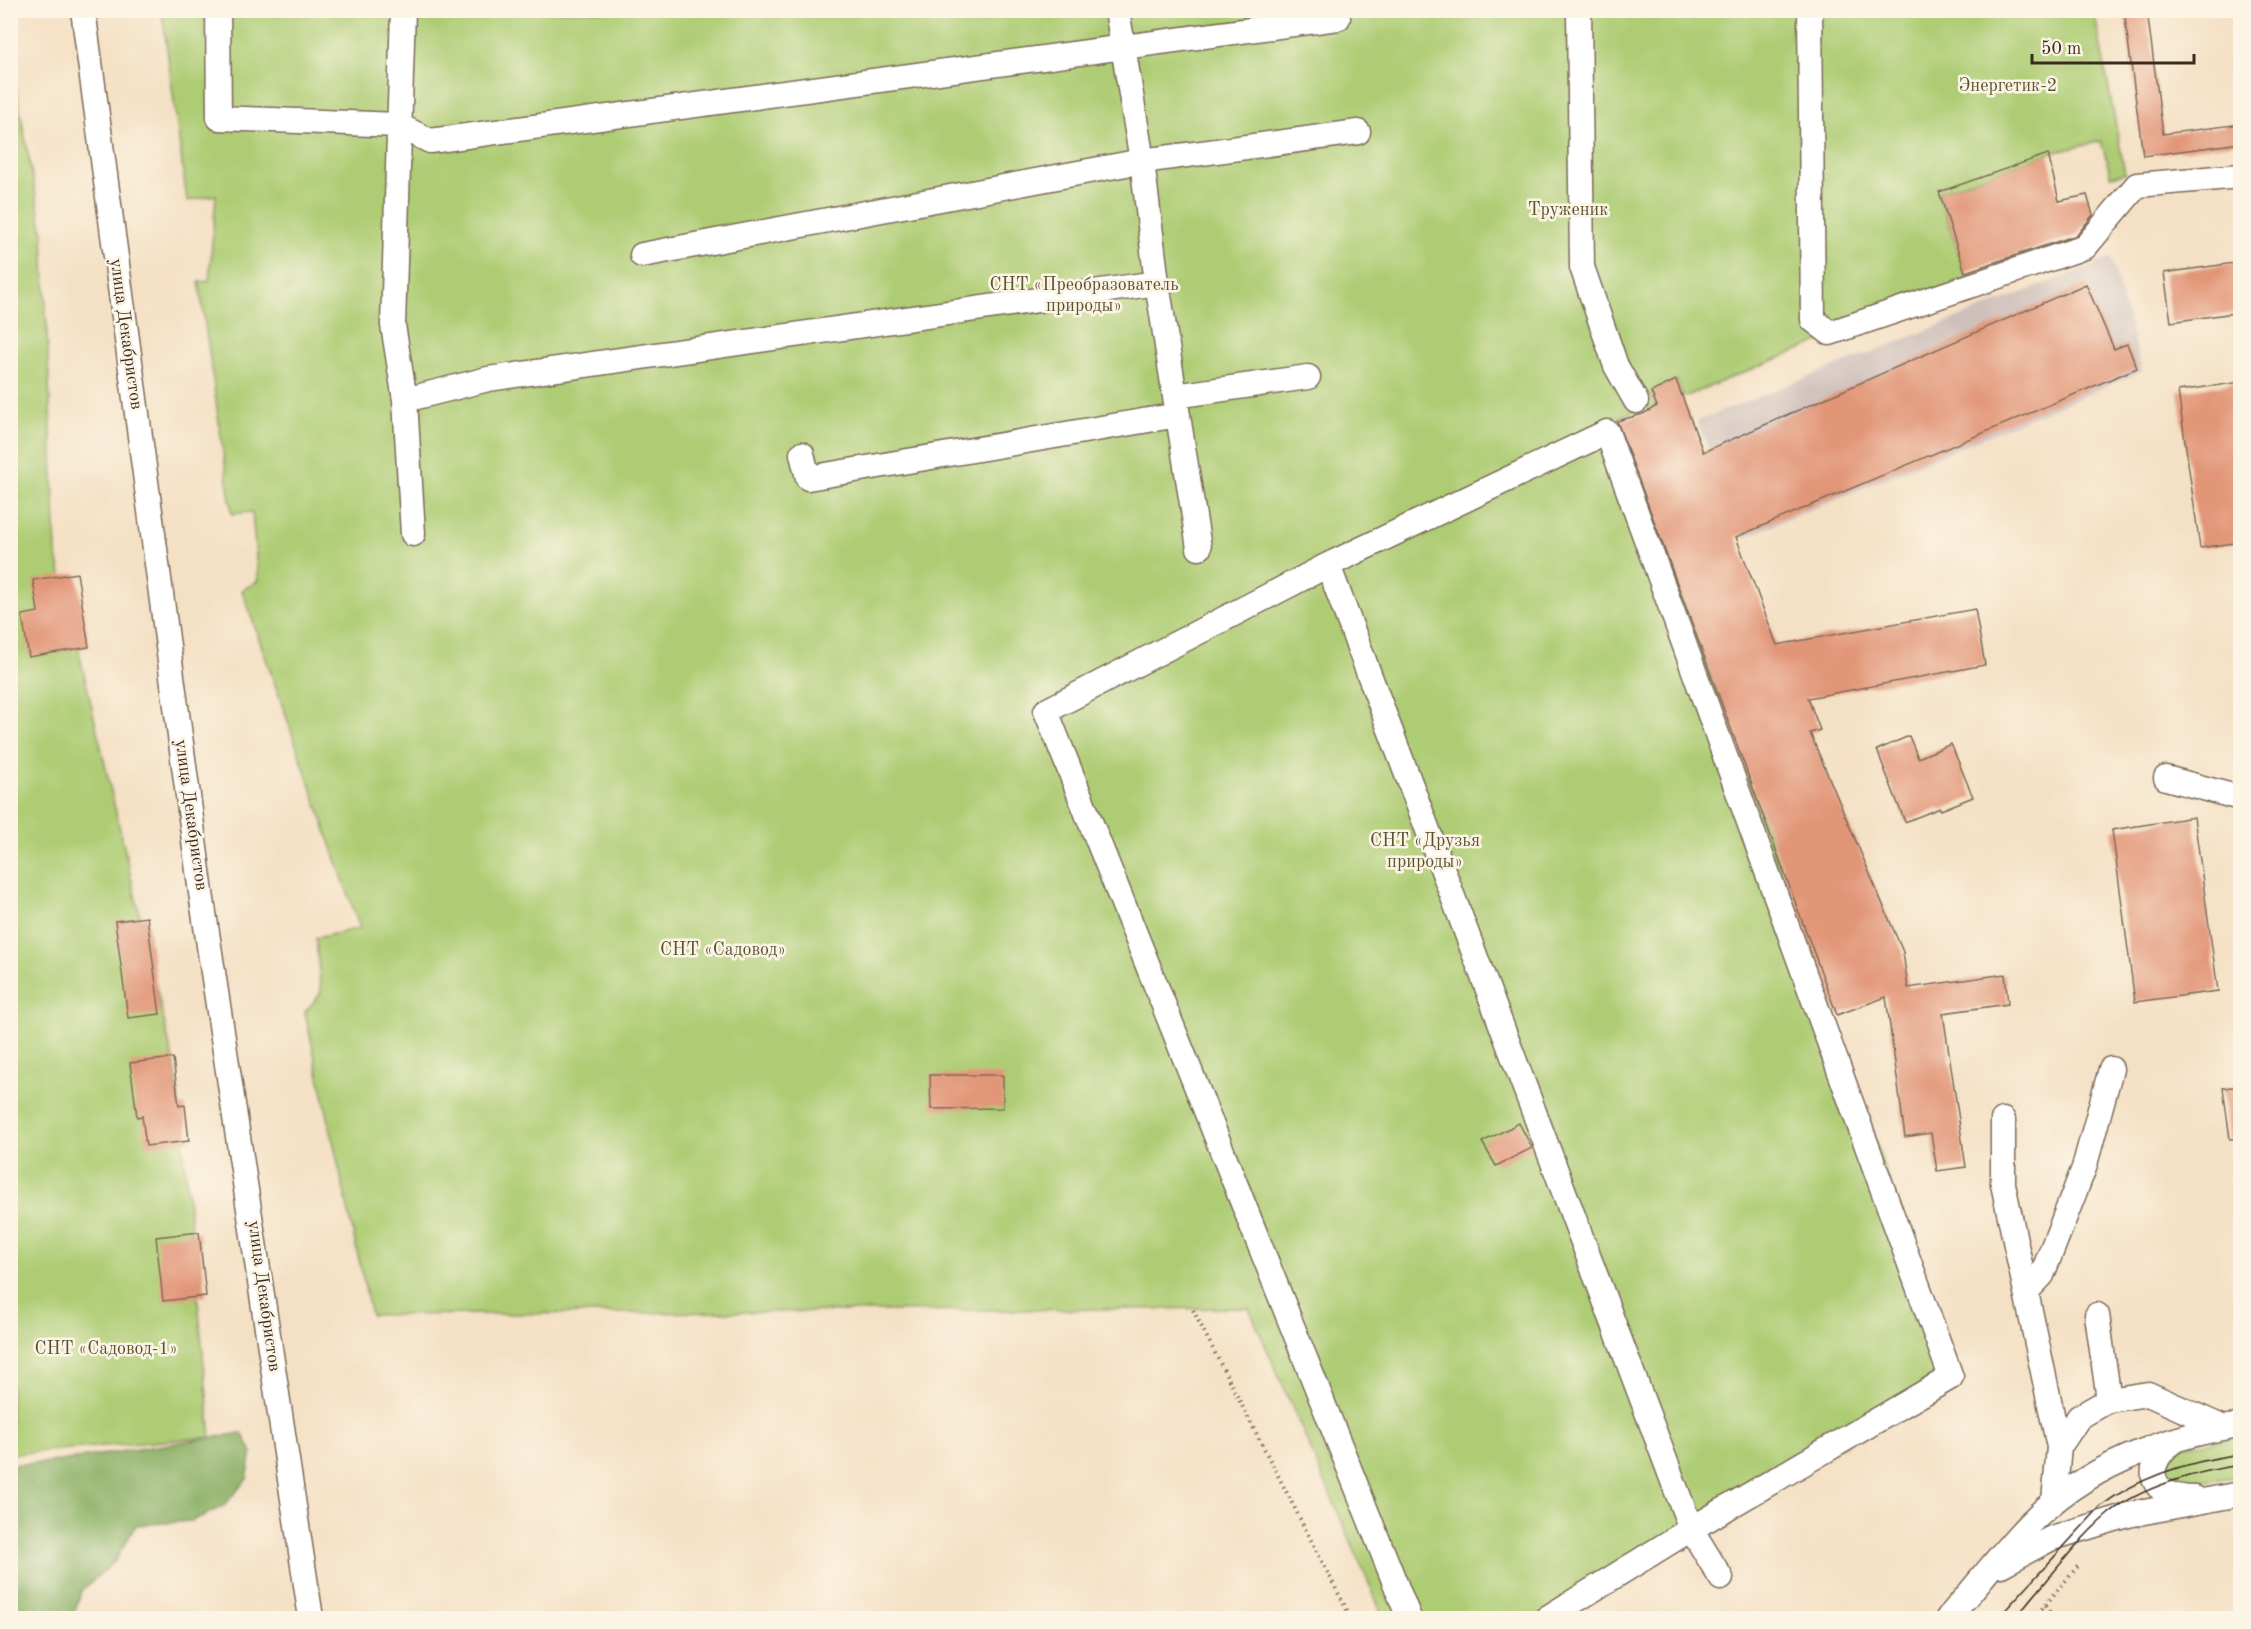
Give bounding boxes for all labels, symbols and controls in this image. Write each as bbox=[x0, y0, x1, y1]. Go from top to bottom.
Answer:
scale bar bbox=[2032, 27, 2194, 65]
text: 50 m bbox=[2041, 40, 2081, 58]
park label: Энергетик-2 bbox=[1959, 77, 2057, 95]
park label: Труженик bbox=[1528, 201, 1608, 219]
street label: улица Декабристов bbox=[106, 257, 146, 411]
park label: СНТ «Преобразователь природы» bbox=[989, 276, 1179, 315]
street label: улица Декабристов bbox=[171, 738, 211, 892]
park label: СНТ «Друзья природы» bbox=[1370, 832, 1480, 871]
park label: СНТ «Садовод» bbox=[660, 941, 786, 959]
street label: улица Декабристов bbox=[244, 1219, 284, 1373]
park label: СНТ «Садовод-1» bbox=[34, 1340, 178, 1358]

